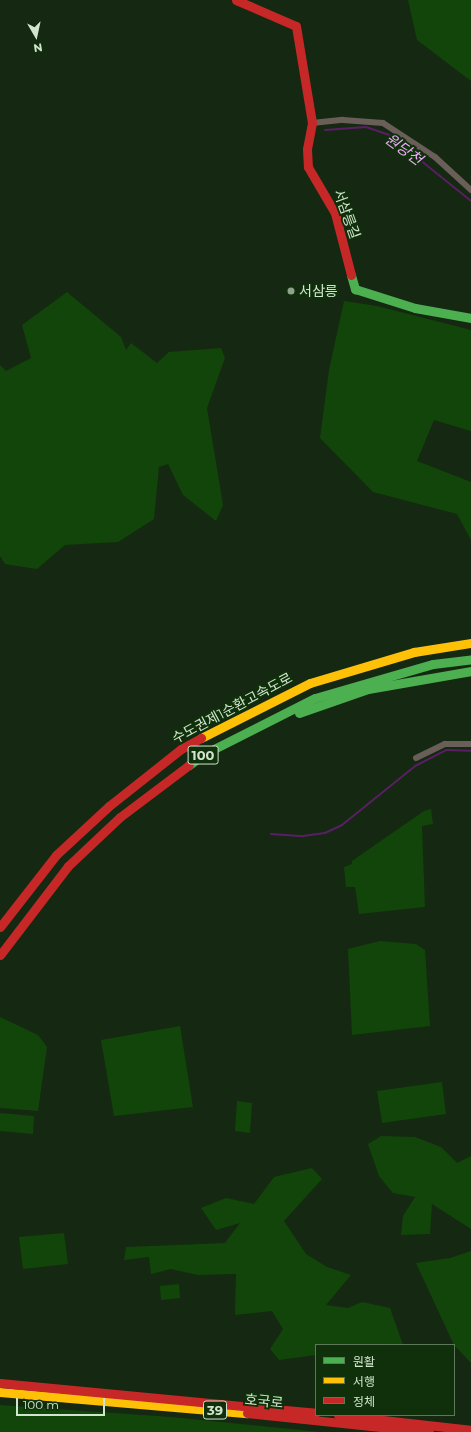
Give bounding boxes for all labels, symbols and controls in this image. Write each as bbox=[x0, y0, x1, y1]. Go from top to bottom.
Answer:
north arrow bbox=[16, 16, 56, 56]
text: N bbox=[32, 40, 43, 55]
water label: 원당천 bbox=[382, 130, 426, 168]
street label: 서삼릉길 bbox=[330, 187, 364, 241]
place label: 서삼릉 bbox=[299, 283, 338, 299]
marker: 서삼릉 bbox=[286, 286, 296, 296]
street label: 수도권제1순환고속도로 bbox=[169, 669, 295, 747]
road number: 100 bbox=[187, 744, 219, 766]
legend bbox=[315, 1344, 455, 1416]
text: 원활 bbox=[353, 1354, 375, 1369]
text: 서행 bbox=[353, 1374, 375, 1389]
scale bar bbox=[18, 1390, 107, 1416]
street label: 호국로 bbox=[244, 1391, 284, 1411]
text: 정체 bbox=[353, 1394, 375, 1409]
text: 100 m bbox=[23, 1397, 59, 1412]
road number: 39 bbox=[203, 1399, 227, 1421]

